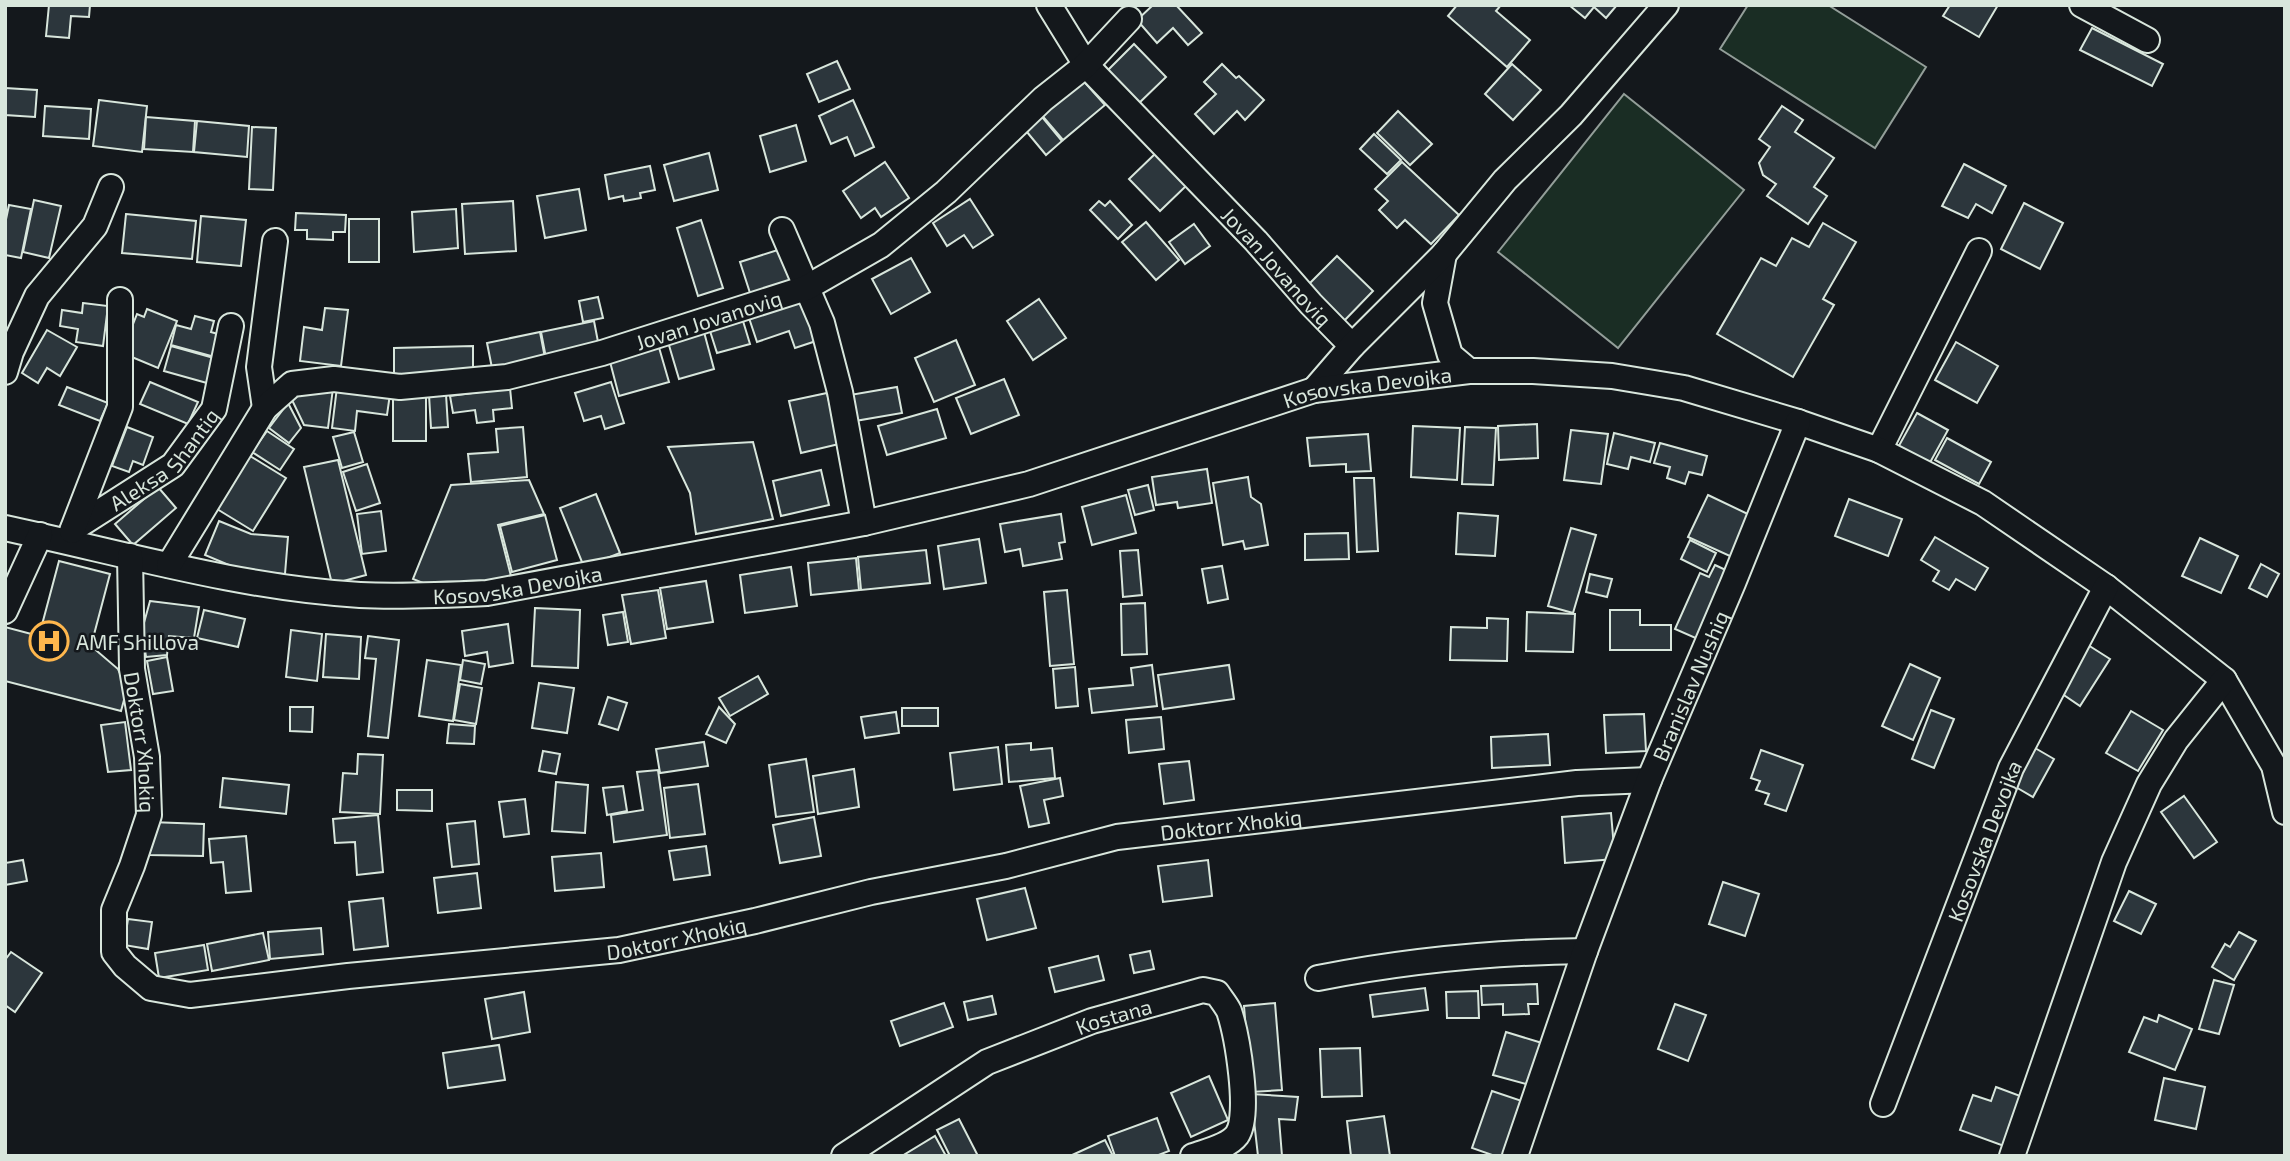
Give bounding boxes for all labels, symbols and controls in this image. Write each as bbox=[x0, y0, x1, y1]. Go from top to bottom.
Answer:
street label: Jovan Jovanoviq bbox=[1217, 201, 1337, 331]
street label: Jovan Jovanoviq bbox=[632, 284, 784, 354]
street label: Kosovska Devojka bbox=[1279, 361, 1453, 412]
street label: Aleksa Shantiq bbox=[105, 403, 223, 515]
street label: Kosovska Devojka bbox=[432, 559, 604, 608]
street label: Branislav Nushiq bbox=[1646, 606, 1732, 764]
hospital icon: AMF Shillova bbox=[28, 620, 70, 662]
place label: AMF Shillova bbox=[76, 629, 199, 654]
street label: Doktorr Xhokiq bbox=[120, 670, 161, 813]
street label: Kosovska Devojka bbox=[1941, 755, 2026, 925]
street label: Doktorr Xhokiq bbox=[1159, 803, 1303, 844]
street label: Doktorr Xhokiq bbox=[605, 911, 748, 964]
street label: Kostana bbox=[1072, 993, 1154, 1039]

